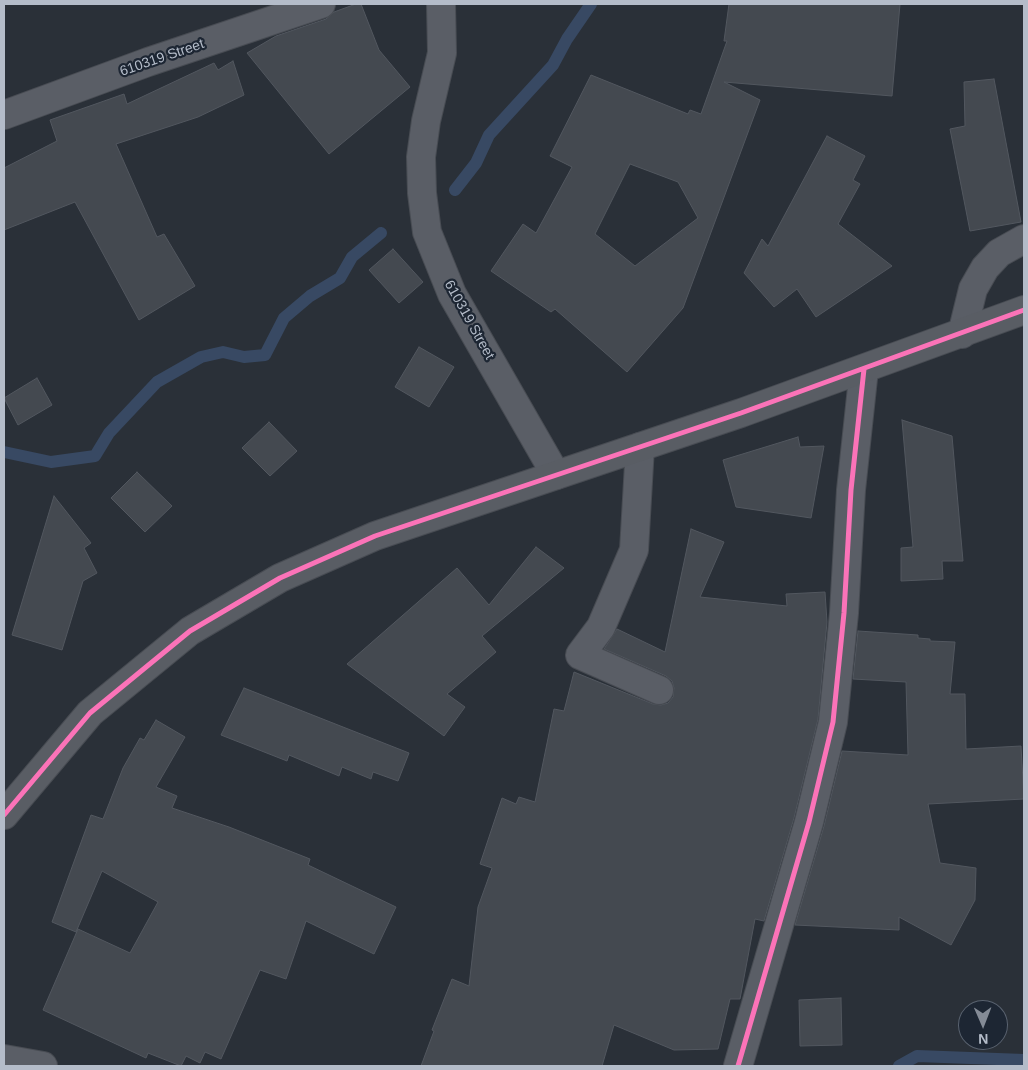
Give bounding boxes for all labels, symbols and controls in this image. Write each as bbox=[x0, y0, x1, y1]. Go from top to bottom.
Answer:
street label: 610319 Street bbox=[118, 36, 206, 80]
street label: 610319 Street bbox=[440, 277, 498, 363]
north arrow bbox=[958, 1000, 1008, 1050]
text: N bbox=[978, 1031, 988, 1047]

